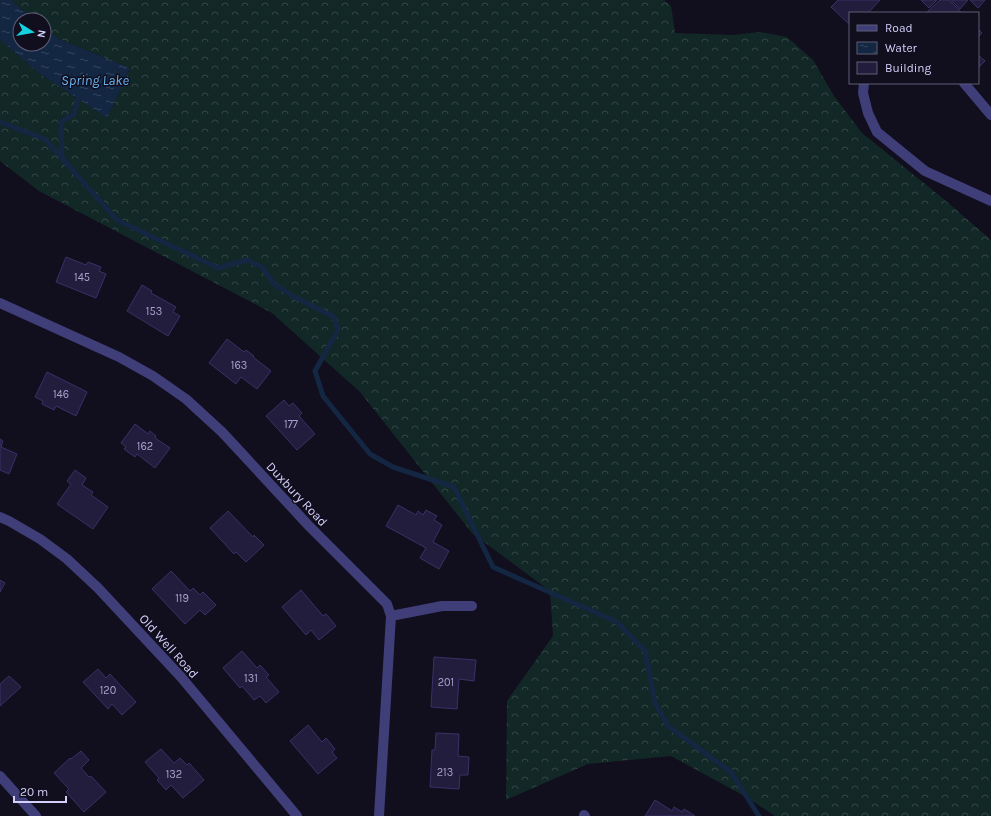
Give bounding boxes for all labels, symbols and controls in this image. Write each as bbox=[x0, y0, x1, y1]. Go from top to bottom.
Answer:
north arrow bbox=[12, 12, 52, 52]
legend bbox=[849, 12, 979, 84]
text: Road bbox=[885, 21, 913, 35]
text: N bbox=[34, 29, 48, 39]
text: Water bbox=[885, 41, 918, 55]
text: Building bbox=[885, 61, 932, 75]
water label: Spring Lake bbox=[61, 72, 129, 89]
house number: 145 bbox=[74, 271, 90, 284]
house number: 153 bbox=[146, 305, 162, 318]
house number: 163 bbox=[231, 359, 247, 372]
house number: 146 bbox=[53, 388, 69, 401]
house number: 177 bbox=[284, 418, 298, 431]
house number: 162 bbox=[137, 440, 153, 453]
street label: Duxbury Road bbox=[263, 459, 331, 529]
house number: 119 bbox=[175, 592, 189, 605]
street label: Old Well Road bbox=[136, 611, 202, 681]
house number: 131 bbox=[244, 672, 258, 685]
house number: 201 bbox=[438, 676, 454, 689]
house number: 120 bbox=[100, 684, 116, 697]
house number: 213 bbox=[437, 766, 453, 779]
house number: 132 bbox=[166, 768, 182, 781]
scale bar bbox=[14, 778, 66, 804]
text: 20 m bbox=[20, 785, 48, 799]

